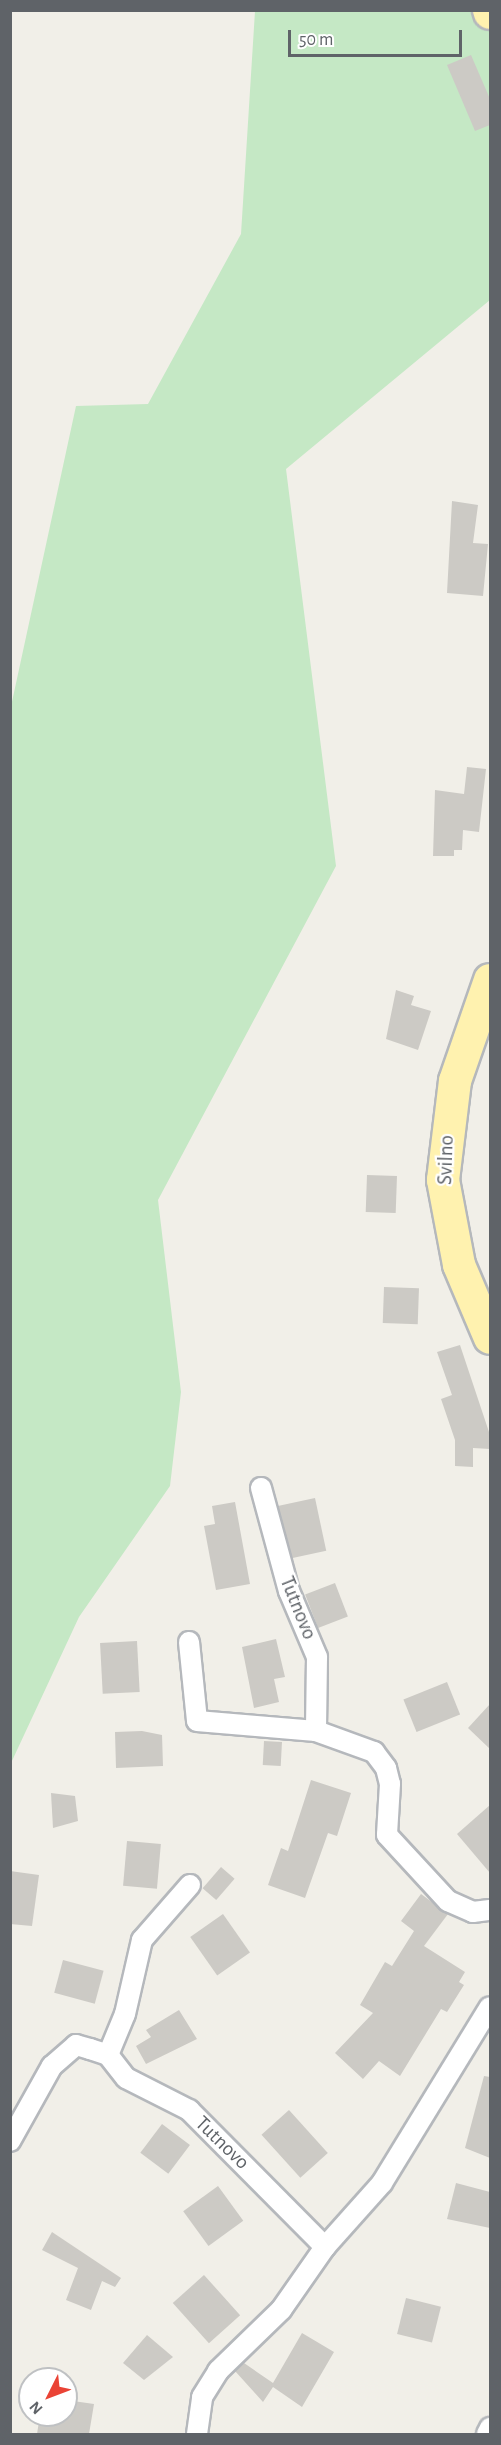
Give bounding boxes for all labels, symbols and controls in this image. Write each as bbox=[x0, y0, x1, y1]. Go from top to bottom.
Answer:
scale bar bbox=[291, 18, 465, 56]
text: 50 m bbox=[299, 31, 333, 49]
street label: Svilno bbox=[433, 1135, 459, 1185]
street label: Tutnovo bbox=[274, 1573, 322, 1643]
street label: Tutnovo bbox=[190, 2111, 254, 2175]
north arrow bbox=[18, 2367, 78, 2427]
text: N bbox=[26, 2398, 46, 2417]

